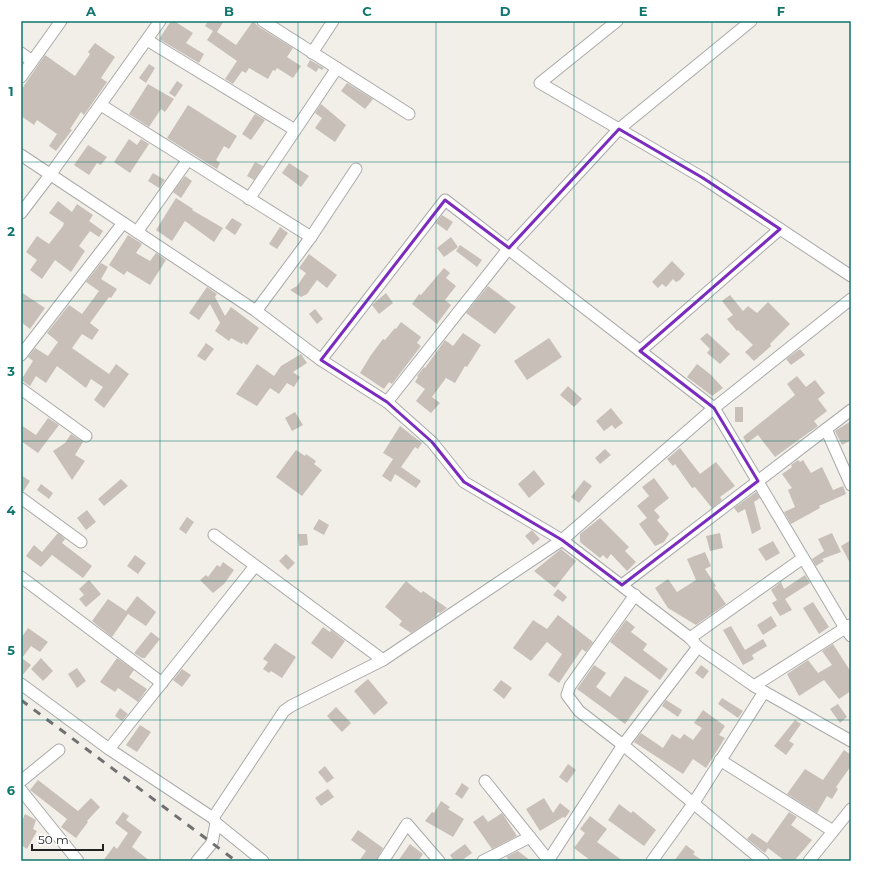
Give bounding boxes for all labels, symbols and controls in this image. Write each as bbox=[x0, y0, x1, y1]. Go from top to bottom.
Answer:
text: A bbox=[85, 3, 97, 19]
text: B bbox=[224, 3, 234, 19]
text: C bbox=[362, 3, 372, 19]
text: D bbox=[500, 3, 511, 19]
text: E bbox=[639, 3, 648, 19]
text: F bbox=[777, 3, 785, 19]
text: 1 bbox=[8, 83, 14, 99]
text: 2 bbox=[7, 223, 15, 239]
text: 3 bbox=[6, 363, 15, 379]
text: 4 bbox=[7, 502, 16, 518]
text: 5 bbox=[7, 642, 15, 658]
text: 6 bbox=[7, 782, 16, 798]
scale bar bbox=[32, 826, 103, 852]
text: 50 m bbox=[38, 832, 69, 847]

